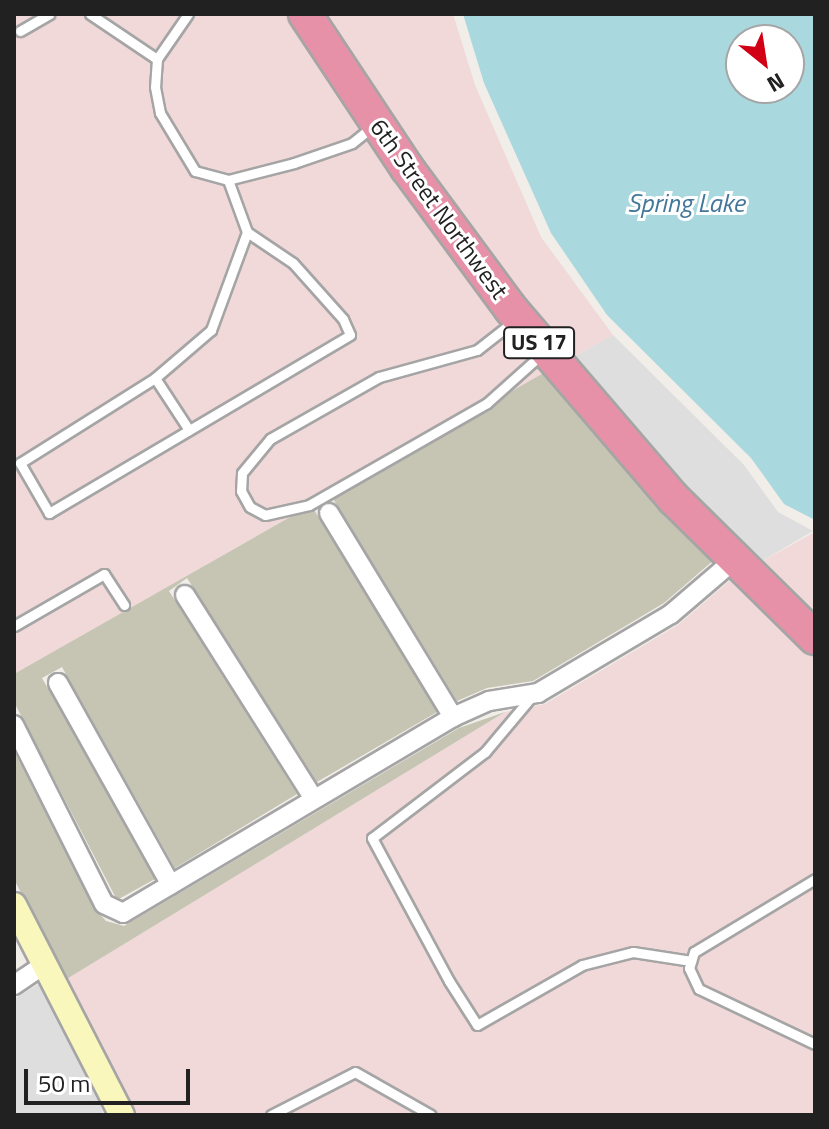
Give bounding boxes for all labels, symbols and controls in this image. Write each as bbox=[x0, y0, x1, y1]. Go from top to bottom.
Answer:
north arrow bbox=[725, 24, 805, 104]
text: N bbox=[761, 65, 791, 102]
street label: 6th Street Northwest bbox=[364, 113, 514, 305]
water label: Spring Lake bbox=[627, 187, 745, 219]
road number: US 17 bbox=[503, 325, 575, 361]
scale bar bbox=[28, 1053, 194, 1103]
text: 50 m bbox=[38, 1065, 90, 1101]

